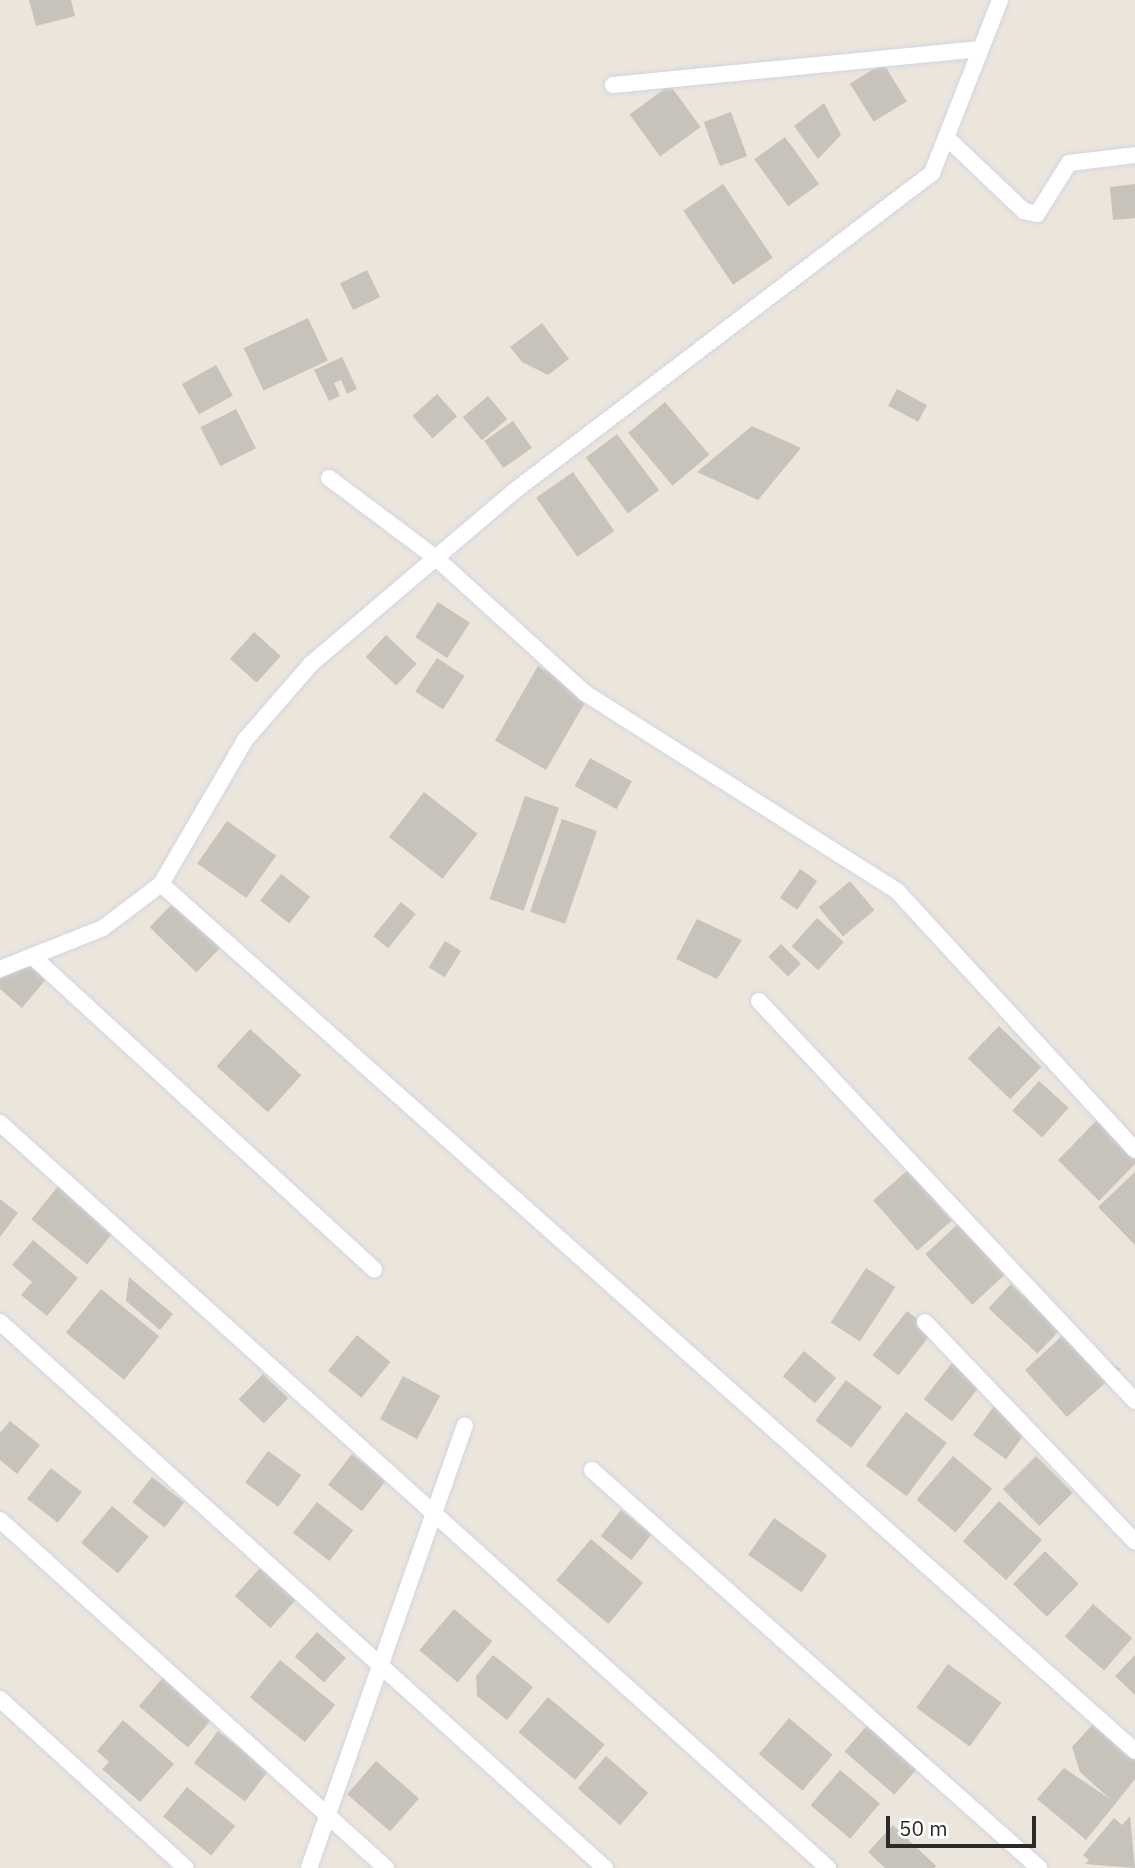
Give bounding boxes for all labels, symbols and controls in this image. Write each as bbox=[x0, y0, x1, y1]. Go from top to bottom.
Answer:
scale bar bbox=[890, 1801, 1040, 1845]
text: 50 m bbox=[899, 1814, 948, 1842]

